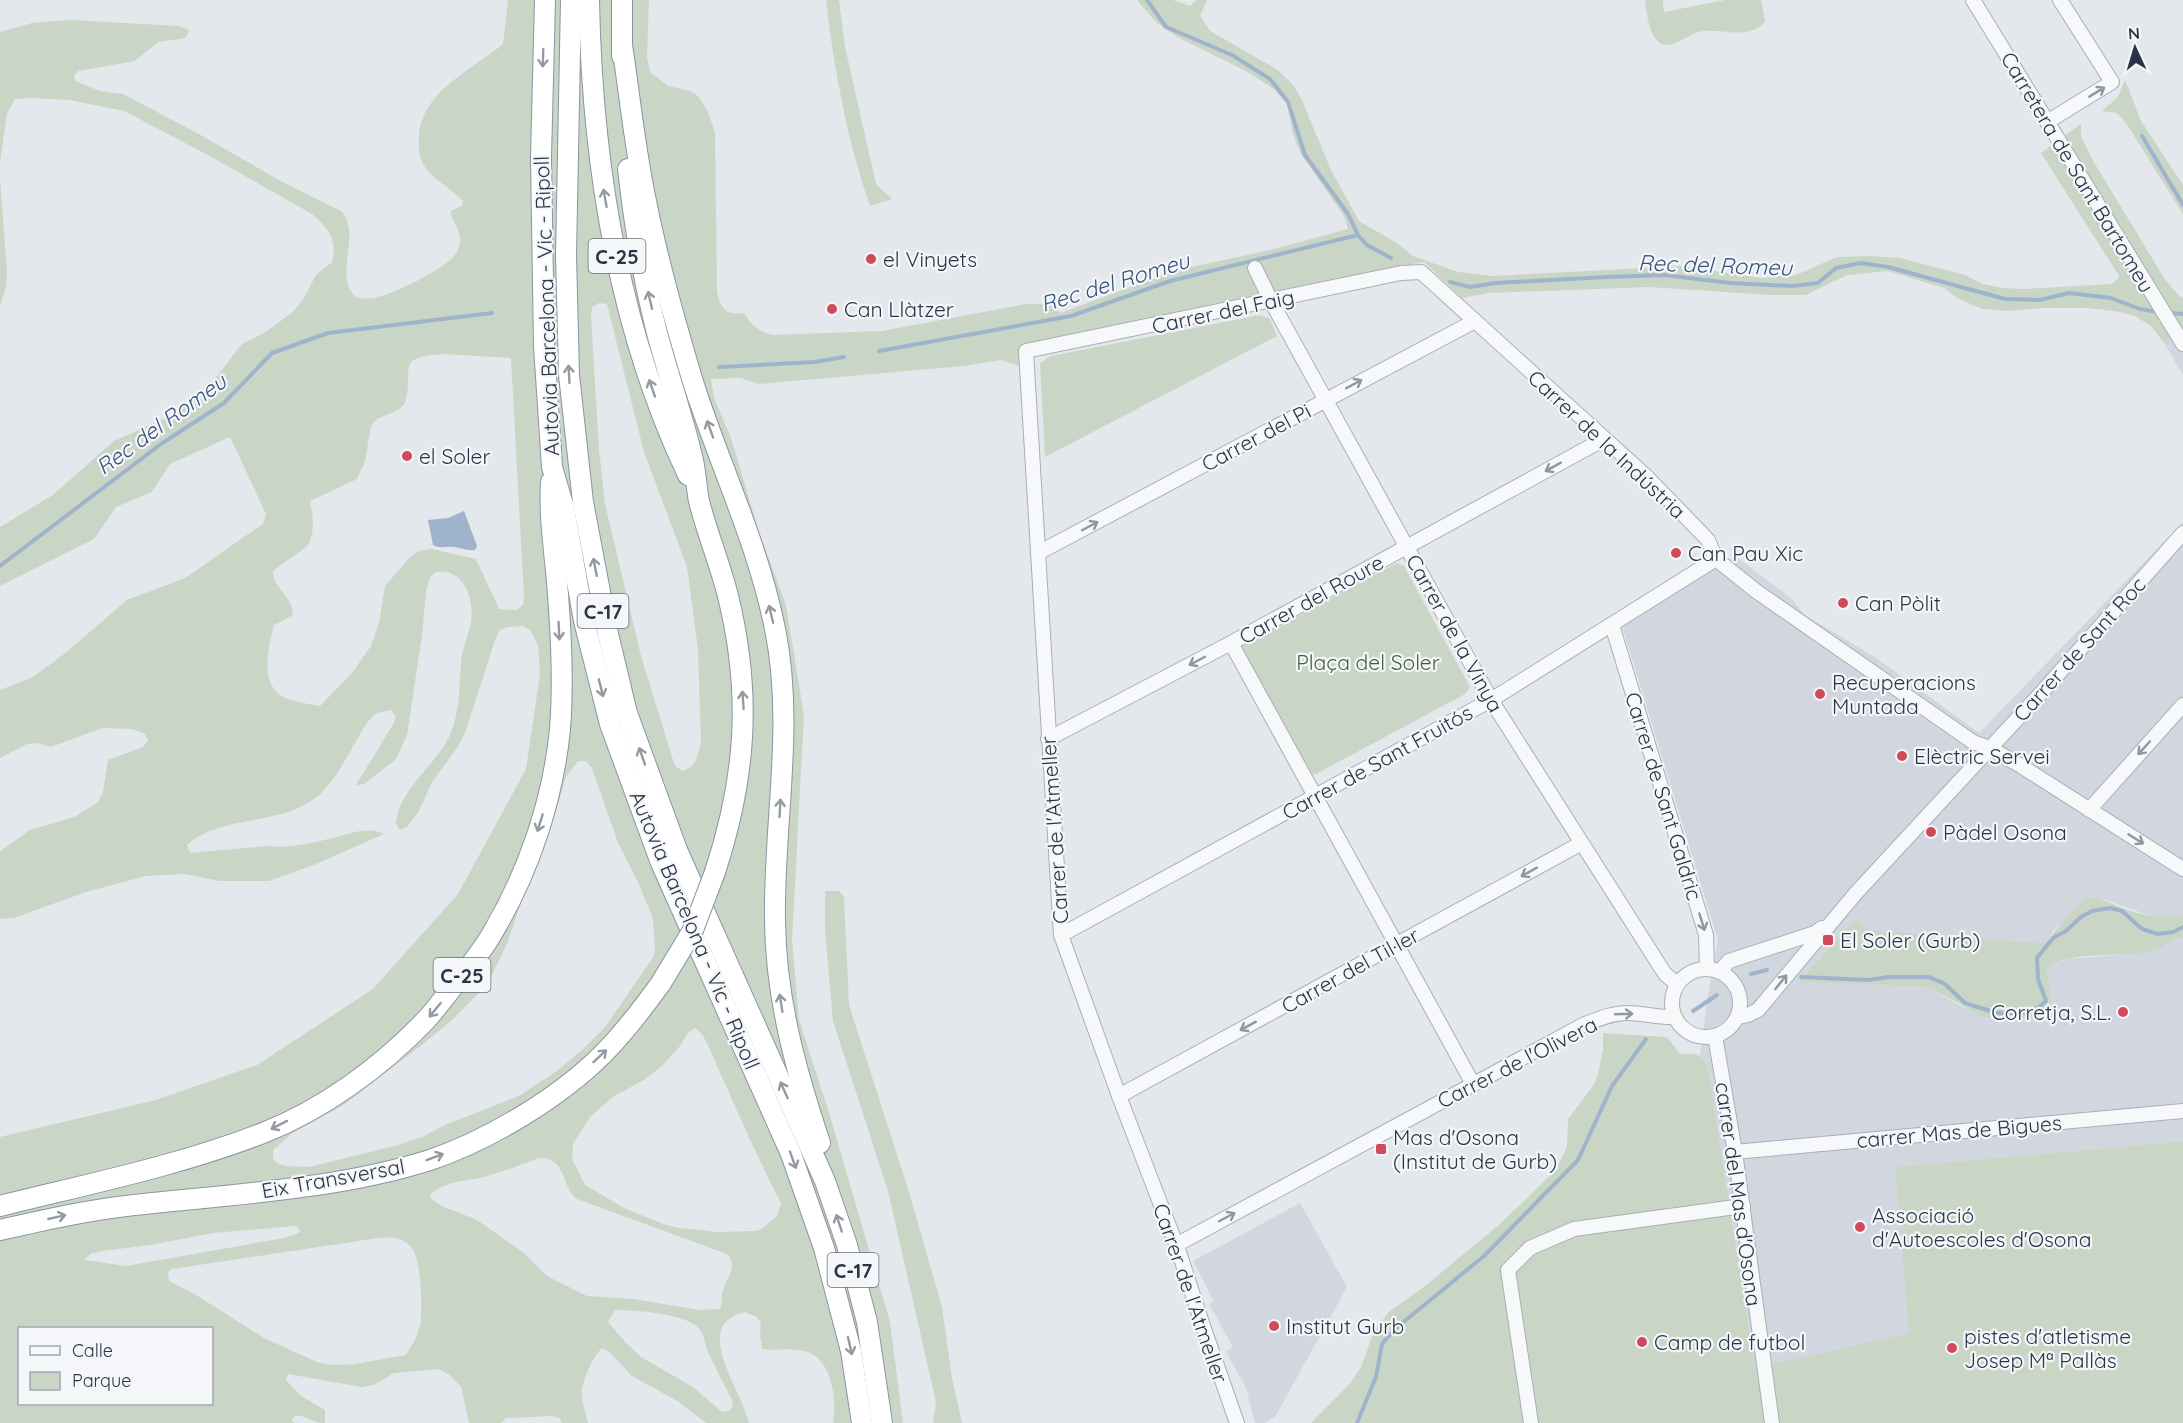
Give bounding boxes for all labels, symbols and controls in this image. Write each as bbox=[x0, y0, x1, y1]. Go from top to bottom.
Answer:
north arrow bbox=[2105, 18, 2165, 78]
text: N bbox=[2127, 23, 2141, 43]
street label: Carretera de Sant Bartomeu bbox=[1996, 47, 2160, 297]
one-way arrow bbox=[538, 48, 549, 68]
one-way arrow bbox=[2088, 85, 2105, 97]
street label: Autovia Barcelona - Vic - Ripoll bbox=[528, 156, 564, 456]
one-way arrow bbox=[599, 189, 610, 209]
road number: C-25 bbox=[588, 239, 646, 273]
place label: el Vinyets bbox=[883, 246, 977, 272]
water label: Rec del Romeu bbox=[1037, 246, 1194, 318]
water label: Rec del Romeu bbox=[1637, 248, 1794, 282]
marker: el Vinyets bbox=[864, 252, 878, 266]
street label: Carrer del Faig bbox=[1149, 283, 1297, 339]
one-way arrow bbox=[643, 291, 655, 310]
place label: Can Llàtzer bbox=[844, 296, 954, 322]
marker: Can Llàtzer bbox=[825, 302, 839, 316]
one-way arrow bbox=[564, 364, 575, 384]
street label: Carrer de la Indústria bbox=[1523, 364, 1691, 524]
water label: Rec del Romeu bbox=[90, 366, 233, 481]
one-way arrow bbox=[1345, 378, 1362, 390]
one-way arrow bbox=[645, 379, 656, 398]
street label: Carrer del Pi bbox=[1197, 397, 1315, 477]
one-way arrow bbox=[704, 420, 715, 439]
place label: el Soler bbox=[419, 443, 490, 469]
marker: el Soler bbox=[400, 449, 414, 463]
one-way arrow bbox=[1545, 461, 1562, 473]
one-way arrow bbox=[1080, 520, 1098, 531]
place label: Can Pau Xic bbox=[1688, 540, 1803, 566]
marker: Can Pau Xic bbox=[1669, 546, 1683, 560]
street label: Carrer del Roure bbox=[1234, 549, 1388, 649]
street label: Carrer de la Vinya bbox=[1401, 549, 1509, 717]
one-way arrow bbox=[588, 558, 600, 577]
street label: Carrer de Sant Roc bbox=[2007, 571, 2151, 727]
place label: Can Pòlit bbox=[1855, 590, 1941, 616]
road number: C-17 bbox=[578, 594, 628, 628]
marker: Can Pòlit bbox=[1836, 596, 1850, 610]
one-way arrow bbox=[765, 605, 777, 624]
one-way arrow bbox=[554, 620, 565, 640]
park label: Plaça del Soler bbox=[1296, 649, 1440, 675]
one-way arrow bbox=[1189, 655, 1206, 667]
place label: Recuperacions Muntada bbox=[1832, 669, 1976, 719]
one-way arrow bbox=[595, 678, 607, 697]
marker: Recuperacions Muntada bbox=[1813, 687, 1827, 701]
street label: Carrer de Sant Galdric bbox=[1620, 689, 1708, 903]
one-way arrow bbox=[738, 690, 749, 710]
street label: Carrer de Sant Fruitós bbox=[1277, 699, 1477, 825]
street label: Carrer de l'Atmeller bbox=[1034, 735, 1074, 925]
one-way arrow bbox=[2137, 740, 2151, 755]
place label: Elèctric Servei bbox=[1914, 743, 2050, 769]
one-way arrow bbox=[635, 747, 646, 766]
marker: Elèctric Servei bbox=[1895, 749, 1909, 763]
street label: Autovia Barcelona - Vic - Ripoll bbox=[624, 787, 766, 1073]
one-way arrow bbox=[775, 799, 786, 819]
one-way arrow bbox=[534, 813, 545, 832]
place label: Pàdel Osona bbox=[1943, 819, 2067, 845]
marker: Pàdel Osona bbox=[1924, 825, 1938, 839]
one-way arrow bbox=[2127, 834, 2144, 846]
one-way arrow bbox=[1521, 866, 1538, 878]
one-way arrow bbox=[1697, 912, 1708, 931]
street label: Carrer del Til·ler bbox=[1276, 921, 1424, 1019]
place label: El Soler (Gurb) bbox=[1840, 927, 1980, 953]
marker: El Soler (Gurb) bbox=[1821, 933, 1835, 947]
road number: C-25 bbox=[434, 958, 490, 992]
one-way arrow bbox=[1775, 974, 1788, 990]
one-way arrow bbox=[776, 993, 787, 1013]
place label: Corretja, S.L. bbox=[1991, 999, 2111, 1025]
one-way arrow bbox=[428, 1001, 441, 1017]
marker: Corretja, S.L. bbox=[2116, 1005, 2130, 1019]
one-way arrow bbox=[1613, 1008, 1633, 1020]
street label: Carrer de l'Olivera bbox=[1433, 1010, 1601, 1114]
one-way arrow bbox=[1239, 1021, 1257, 1032]
one-way arrow bbox=[593, 1048, 608, 1063]
street label: carrer del Mas d'Osona bbox=[1710, 1080, 1768, 1308]
one-way arrow bbox=[778, 1081, 789, 1099]
street label: carrer Mas de Bigues bbox=[1855, 1109, 2063, 1153]
one-way arrow bbox=[270, 1119, 288, 1131]
place label: Mas d'Osona (Institut de Gurb) bbox=[1393, 1124, 1557, 1174]
marker: Mas d'Osona (Institut de Gurb) bbox=[1374, 1142, 1388, 1156]
one-way arrow bbox=[788, 1150, 799, 1169]
one-way arrow bbox=[426, 1151, 444, 1162]
street label: Eix Transversal bbox=[259, 1153, 407, 1203]
street label: Carrer de l'Atmeller bbox=[1148, 1200, 1234, 1386]
place label: Associació d'Autoescoles d'Osona bbox=[1872, 1202, 2091, 1252]
one-way arrow bbox=[47, 1210, 66, 1222]
one-way arrow bbox=[1218, 1211, 1235, 1223]
one-way arrow bbox=[833, 1214, 844, 1233]
marker: Associació d'Autoescoles d'Osona bbox=[1853, 1220, 1867, 1234]
road number: C-17 bbox=[828, 1253, 878, 1287]
place label: Institut Gurb bbox=[1286, 1313, 1404, 1339]
marker: Institut Gurb bbox=[1267, 1319, 1281, 1333]
place label: pistes d'atletisme Josep Mª Pallàs bbox=[1964, 1323, 2131, 1373]
legend bbox=[18, 1327, 213, 1405]
place label: Camp de futbol bbox=[1654, 1329, 1805, 1355]
marker: Camp de futbol bbox=[1635, 1335, 1649, 1349]
one-way arrow bbox=[844, 1337, 856, 1356]
text: Calle bbox=[72, 1339, 113, 1362]
marker: pistes d'atletisme Josep Mª Pallàs bbox=[1945, 1341, 1959, 1355]
text: Parque bbox=[72, 1369, 131, 1392]

